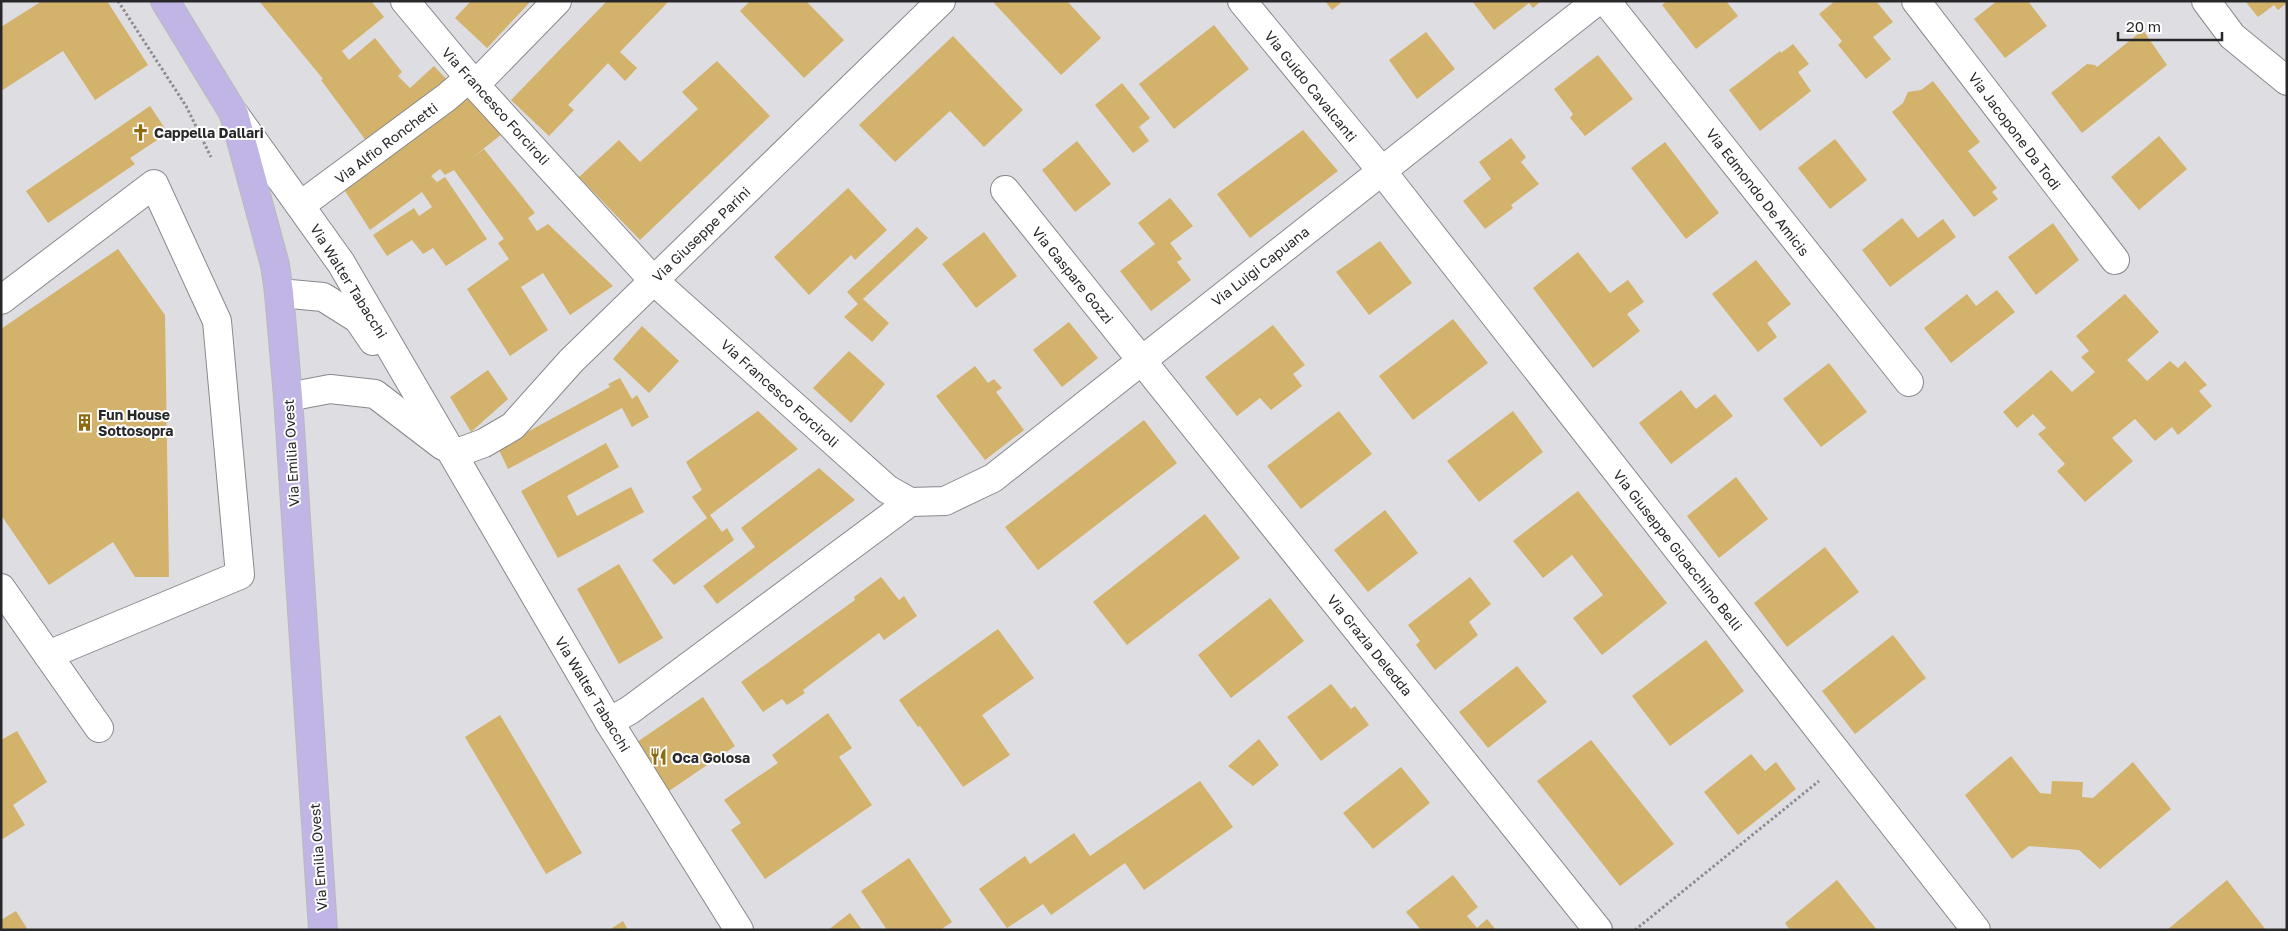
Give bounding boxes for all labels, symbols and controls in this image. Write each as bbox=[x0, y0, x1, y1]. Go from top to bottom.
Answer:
scale bar bbox=[2118, 10, 2222, 42]
text: 20 m bbox=[2126, 17, 2161, 35]
street label: Via Guido Cavalcanti bbox=[1261, 27, 1361, 145]
street label: Via Francesco Forciroli bbox=[439, 44, 553, 168]
street label: Via Jacopone Da Todi bbox=[1965, 69, 2065, 193]
street label: Via Alfio Ronchetti bbox=[331, 99, 441, 187]
church icon: Cappella Dallari bbox=[130, 122, 150, 142]
place label: Cappella Dallari bbox=[154, 124, 264, 141]
street label: Via Edmondo De Amicis bbox=[1703, 125, 1813, 259]
street label: Via Giuseppe Parini bbox=[649, 183, 753, 285]
street label: Via Walter Tabacchi bbox=[307, 221, 391, 341]
street label: Via Gaspare Gozzi bbox=[1029, 223, 1117, 327]
street label: Via Luigi Capuana bbox=[1208, 223, 1312, 309]
street label: Via Francesco Forciroli bbox=[718, 336, 842, 450]
street label: Via Emilia Ovest bbox=[280, 399, 302, 507]
place label: Fun House Sottosopra bbox=[98, 406, 173, 439]
building icon: Fun House Sottosopra bbox=[74, 412, 94, 432]
street label: Via Giuseppe Gioacchino Belli bbox=[1610, 466, 1746, 634]
street label: Via Grazia Deledda bbox=[1324, 591, 1416, 699]
street label: Via Walter Tabacchi bbox=[552, 633, 634, 755]
restaurant icon: Oca Golosa bbox=[648, 747, 668, 767]
place label: Oca Golosa bbox=[672, 749, 750, 766]
street label: Via Emilia Ovest bbox=[306, 803, 330, 911]

